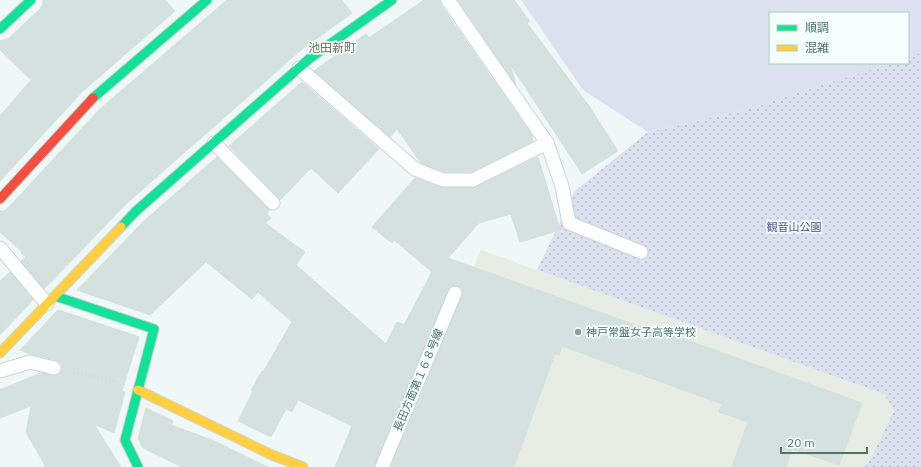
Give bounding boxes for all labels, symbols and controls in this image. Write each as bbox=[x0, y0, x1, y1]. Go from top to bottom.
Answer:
legend bbox=[769, 12, 909, 64]
text: 順調 bbox=[805, 20, 829, 35]
district label: 池田新町 bbox=[308, 40, 356, 55]
text: 混雑 bbox=[805, 40, 829, 55]
park label: 観音山公園 bbox=[767, 220, 822, 234]
place label: 神戸常盤女子高等学校 bbox=[586, 325, 696, 339]
street label: 長田方面第１６８号線 bbox=[390, 327, 446, 433]
marker: 神戸常盤女子高等学校 bbox=[573, 327, 583, 337]
scale bar bbox=[781, 429, 867, 455]
text: 20 m bbox=[787, 435, 815, 450]

